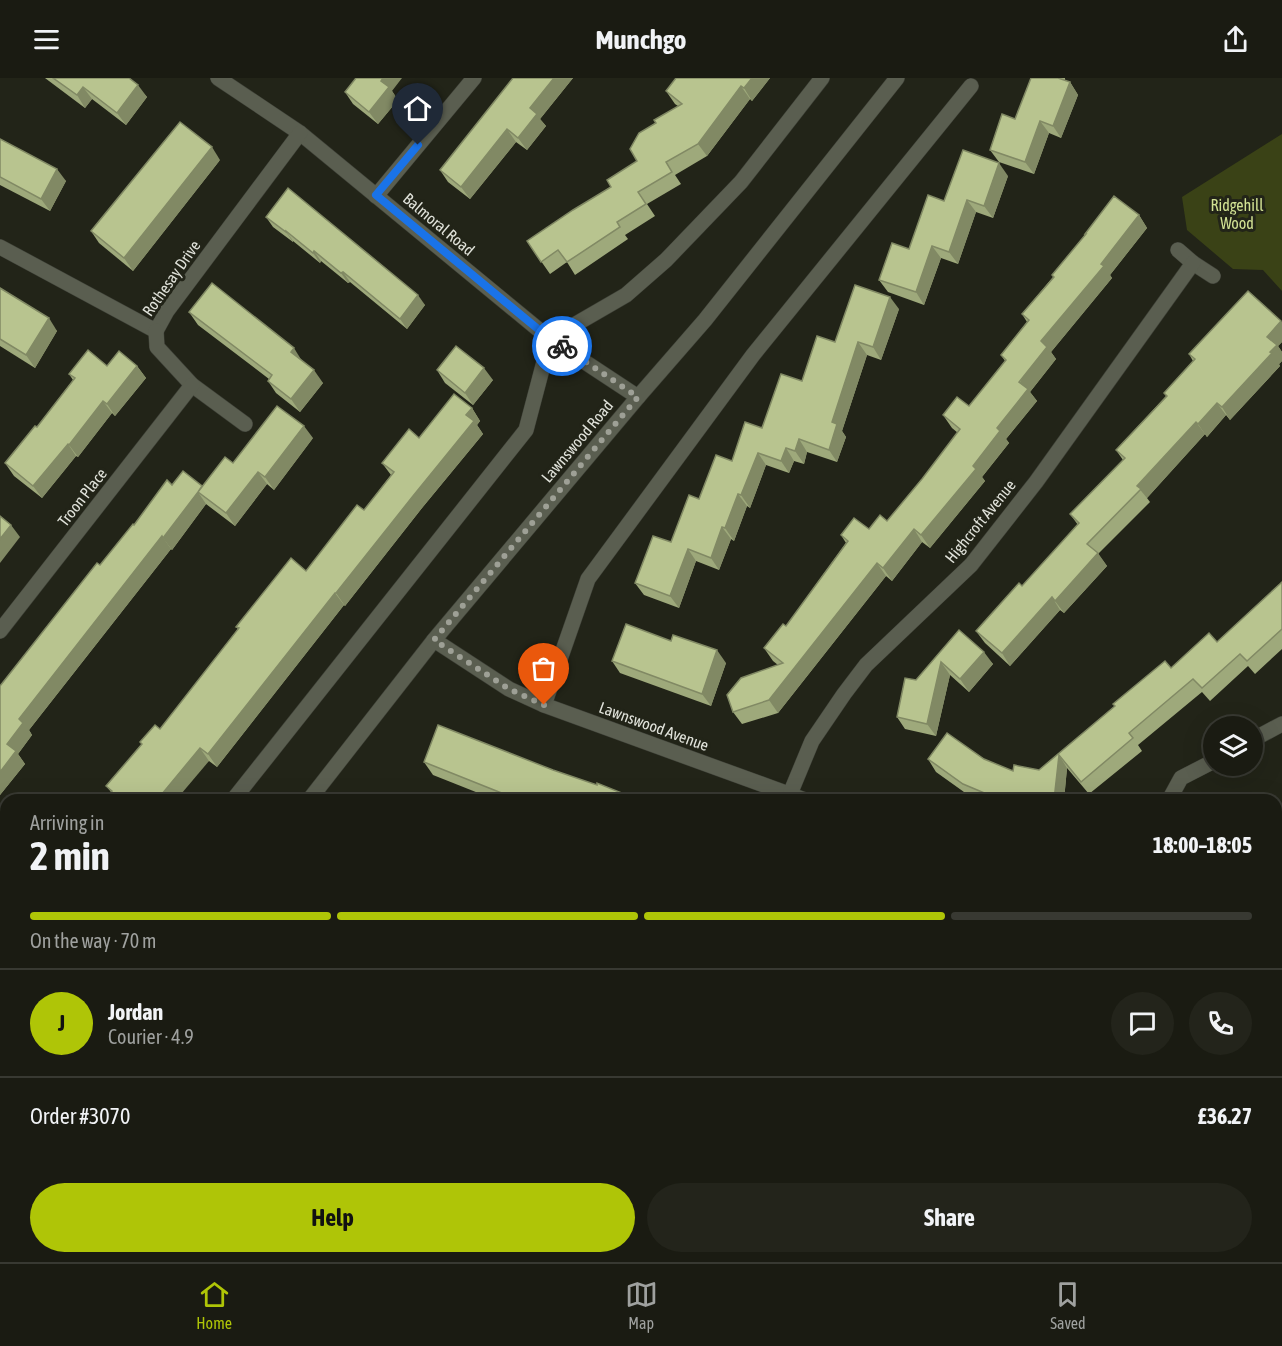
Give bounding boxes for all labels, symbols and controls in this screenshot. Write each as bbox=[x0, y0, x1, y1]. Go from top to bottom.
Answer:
icon: menu bbox=[30, 23, 63, 56]
icon: share bbox=[1219, 23, 1252, 56]
text: Munchgo bbox=[595, 24, 687, 55]
pin bbox=[392, 83, 443, 145]
icon: home bbox=[401, 92, 434, 125]
street label: Balmoral Road bbox=[400, 189, 478, 259]
park label: Ridgehill Wood bbox=[1210, 196, 1264, 232]
street label: Rothesay Drive bbox=[138, 237, 204, 320]
courier bbox=[532, 316, 592, 376]
icon: bike bbox=[546, 330, 579, 363]
street label: Lawnswood Road bbox=[538, 396, 616, 486]
street label: Troon Place bbox=[54, 464, 110, 530]
street label: Highcroft Avenue bbox=[941, 476, 1020, 567]
pin bbox=[518, 643, 569, 705]
icon: bag bbox=[527, 652, 560, 685]
street label: Lawnswood Avenue bbox=[597, 698, 711, 754]
map controls bbox=[1203, 716, 1263, 776]
button: layers bbox=[1203, 716, 1263, 776]
text: Arriving in bbox=[30, 811, 104, 834]
text: 18:00–18:05 bbox=[1153, 832, 1252, 858]
text: 2 min bbox=[30, 834, 110, 878]
text: On the way · 70 m bbox=[30, 929, 156, 952]
button: chat bbox=[1111, 992, 1174, 1055]
button: phone bbox=[1189, 992, 1252, 1055]
text: Jordan bbox=[108, 999, 163, 1025]
text: J bbox=[58, 1010, 65, 1036]
text: Courier · 4.9 bbox=[108, 1025, 194, 1048]
text: Order #3070 bbox=[30, 1103, 130, 1129]
text: £36.27 bbox=[1197, 1103, 1252, 1129]
button: Help bbox=[30, 1183, 635, 1252]
button: Share bbox=[647, 1183, 1252, 1252]
tab: Home bbox=[196, 1278, 232, 1332]
tab: Map bbox=[625, 1278, 658, 1332]
tab: Saved bbox=[1050, 1278, 1086, 1332]

